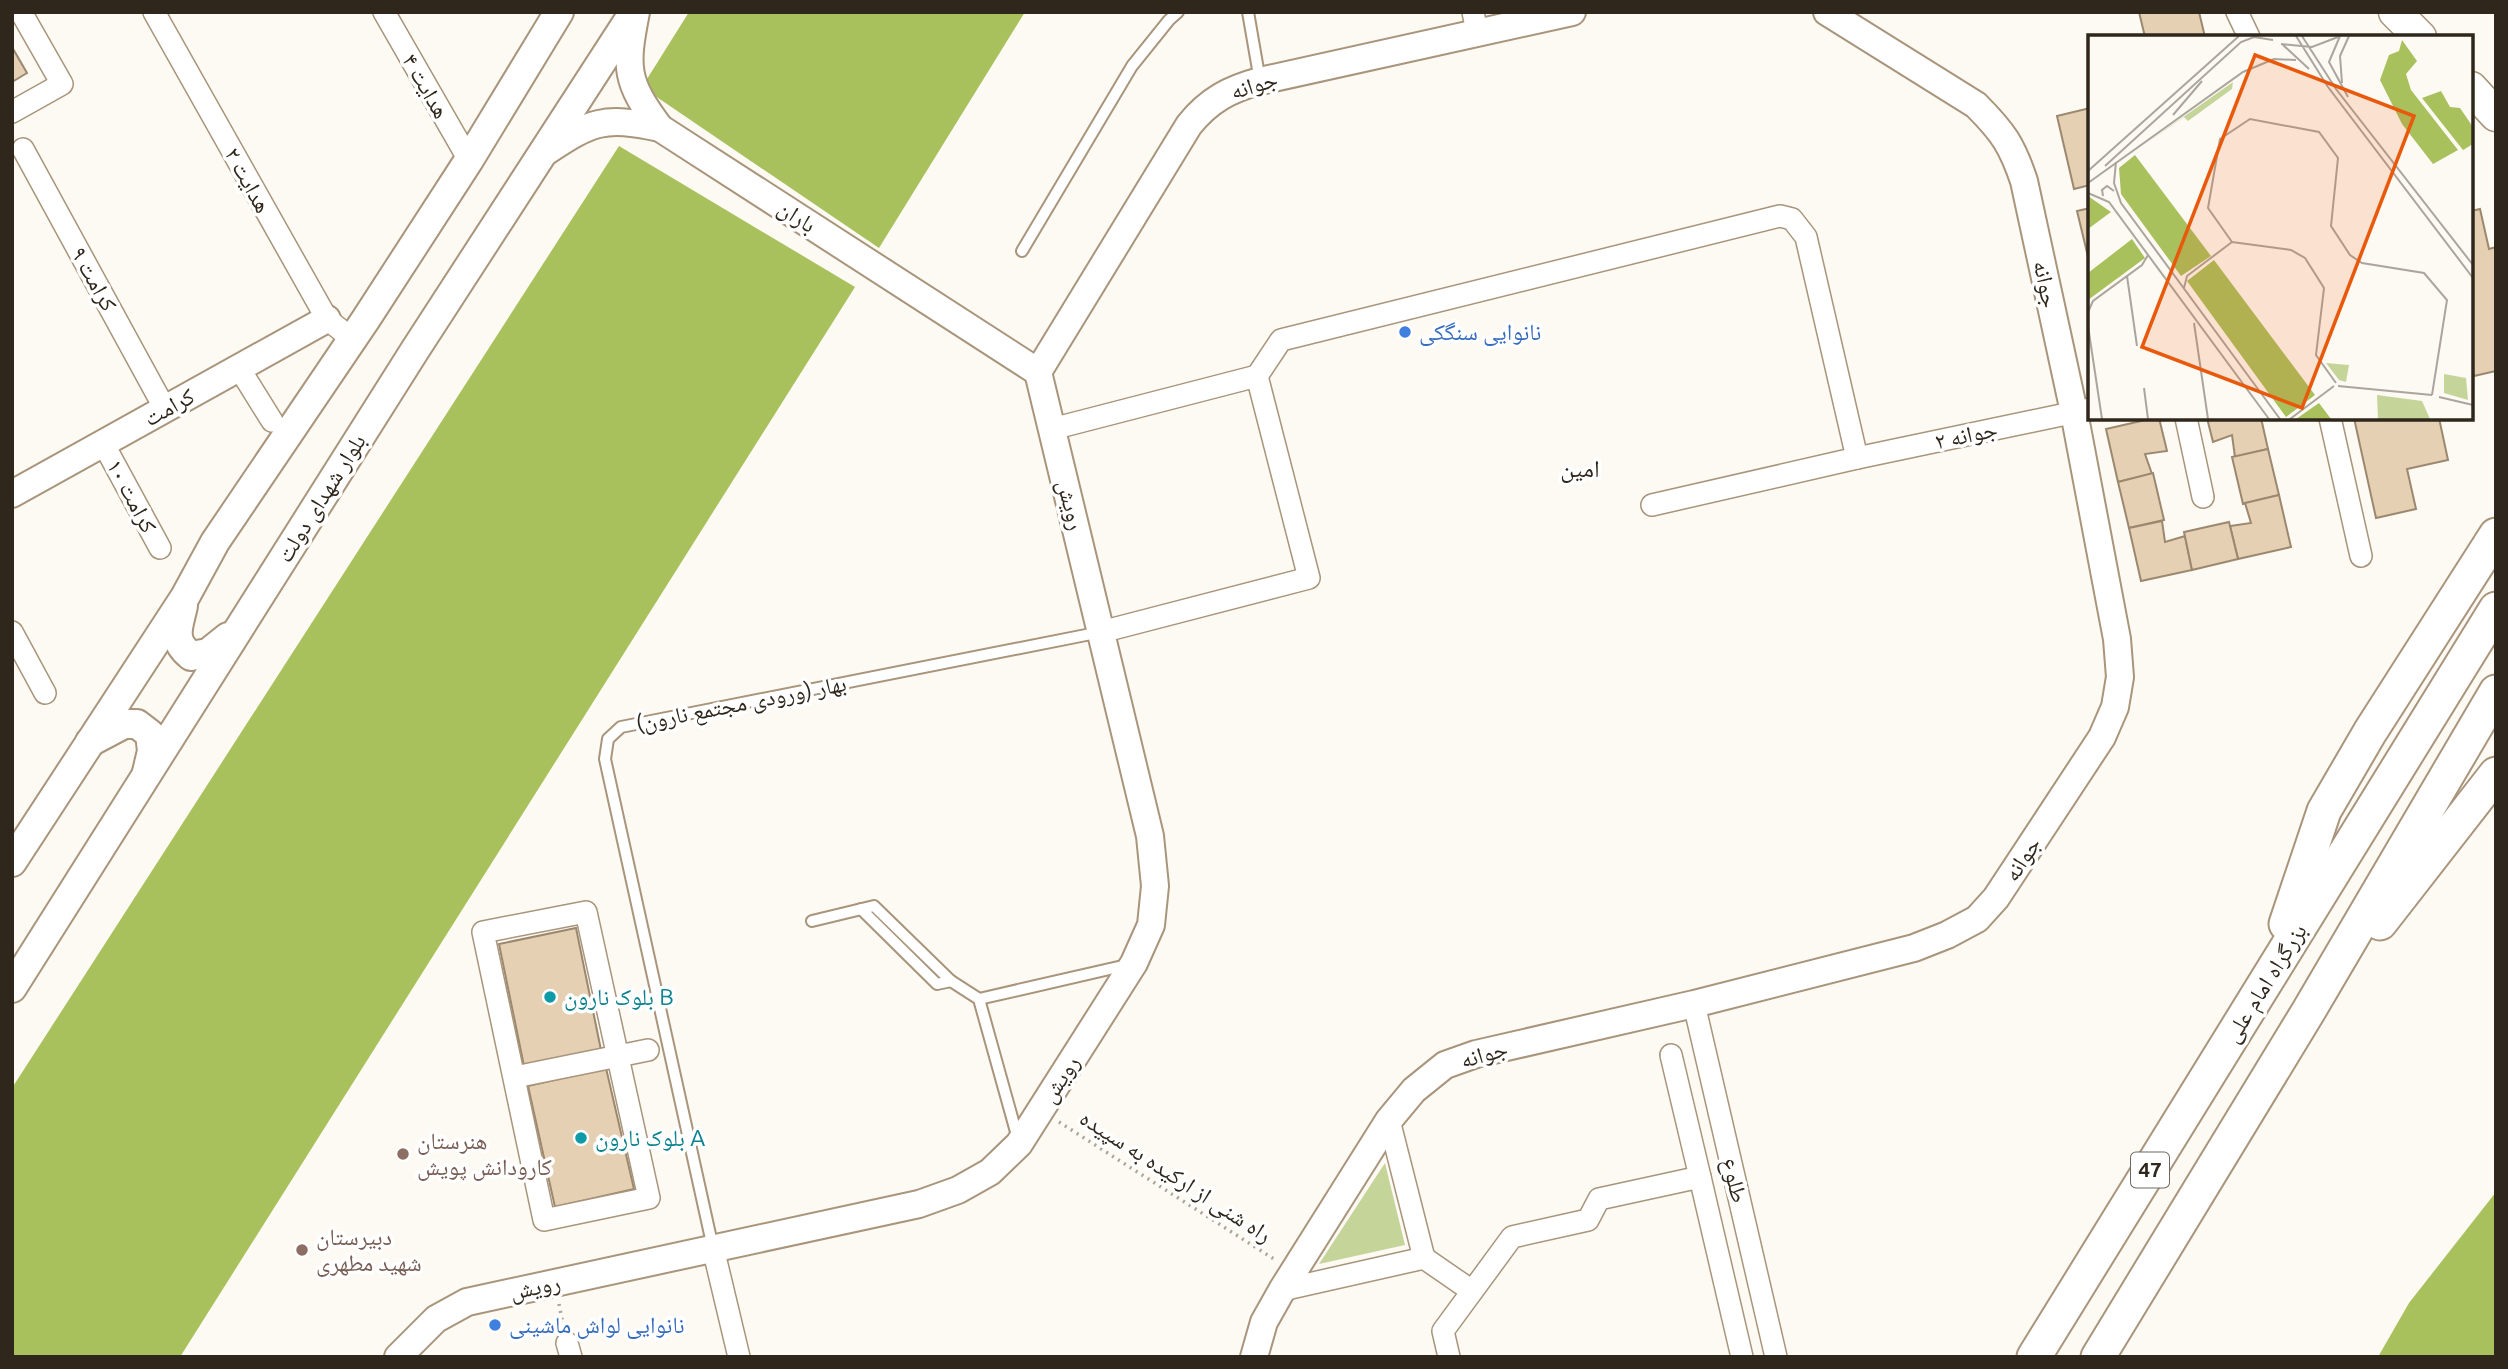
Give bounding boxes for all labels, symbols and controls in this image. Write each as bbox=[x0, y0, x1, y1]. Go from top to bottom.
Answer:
inset map bbox=[2088, 35, 2473, 420]
street label: هدایت ۴ bbox=[397, 49, 455, 123]
street label: جوانه bbox=[1227, 66, 1281, 105]
street label: هدایت ۲ bbox=[219, 143, 276, 217]
street label: باران bbox=[773, 194, 821, 239]
street label: کرامت ۹ bbox=[66, 242, 122, 316]
street label: جوانه bbox=[2028, 258, 2064, 310]
place label: نانوایی سنگکی bbox=[1419, 319, 1541, 346]
marker: نانوایی سنگکی bbox=[1397, 324, 1413, 340]
street label: کرامت bbox=[139, 382, 199, 431]
street label: جوانه ۲ bbox=[1932, 416, 2000, 454]
street label: بلوار شهدای دولت bbox=[271, 429, 372, 567]
street label: کرامت ۱۰ bbox=[102, 455, 162, 538]
district label: امین bbox=[1560, 455, 1600, 483]
street label: رویش bbox=[1051, 477, 1090, 533]
street label: بهار (ورودی مجتمع نارون) bbox=[633, 670, 849, 738]
street label: جوانه bbox=[1998, 832, 2046, 886]
street label: بزرگراه امام علی bbox=[2218, 919, 2314, 1049]
place label: بلوک نارون B bbox=[564, 984, 674, 1011]
marker: بلوک نارون B bbox=[542, 989, 558, 1005]
street label: جوانه bbox=[1458, 1035, 1511, 1073]
street label: رویش bbox=[1035, 1051, 1086, 1108]
street label: راه شنی از ارکیده به سپیده bbox=[1075, 1104, 1277, 1249]
place label: بلوک نارون A bbox=[595, 1125, 705, 1152]
place label: هنرستان کارودانش پویش bbox=[417, 1128, 552, 1181]
marker: بلوک نارون A bbox=[573, 1130, 589, 1146]
marker: هنرستان کارودانش پویش bbox=[395, 1146, 411, 1162]
road number: 47 bbox=[2131, 1152, 2169, 1188]
street label: طلوع bbox=[1715, 1155, 1753, 1206]
place label: دبیرستان شهید مطهری bbox=[316, 1224, 422, 1277]
marker: دبیرستان شهید مطهری bbox=[294, 1242, 310, 1258]
street label: رویش bbox=[507, 1269, 563, 1306]
place label: نانوایی لواش ماشینی bbox=[509, 1312, 685, 1339]
marker: نانوایی لواش ماشینی bbox=[487, 1317, 503, 1333]

